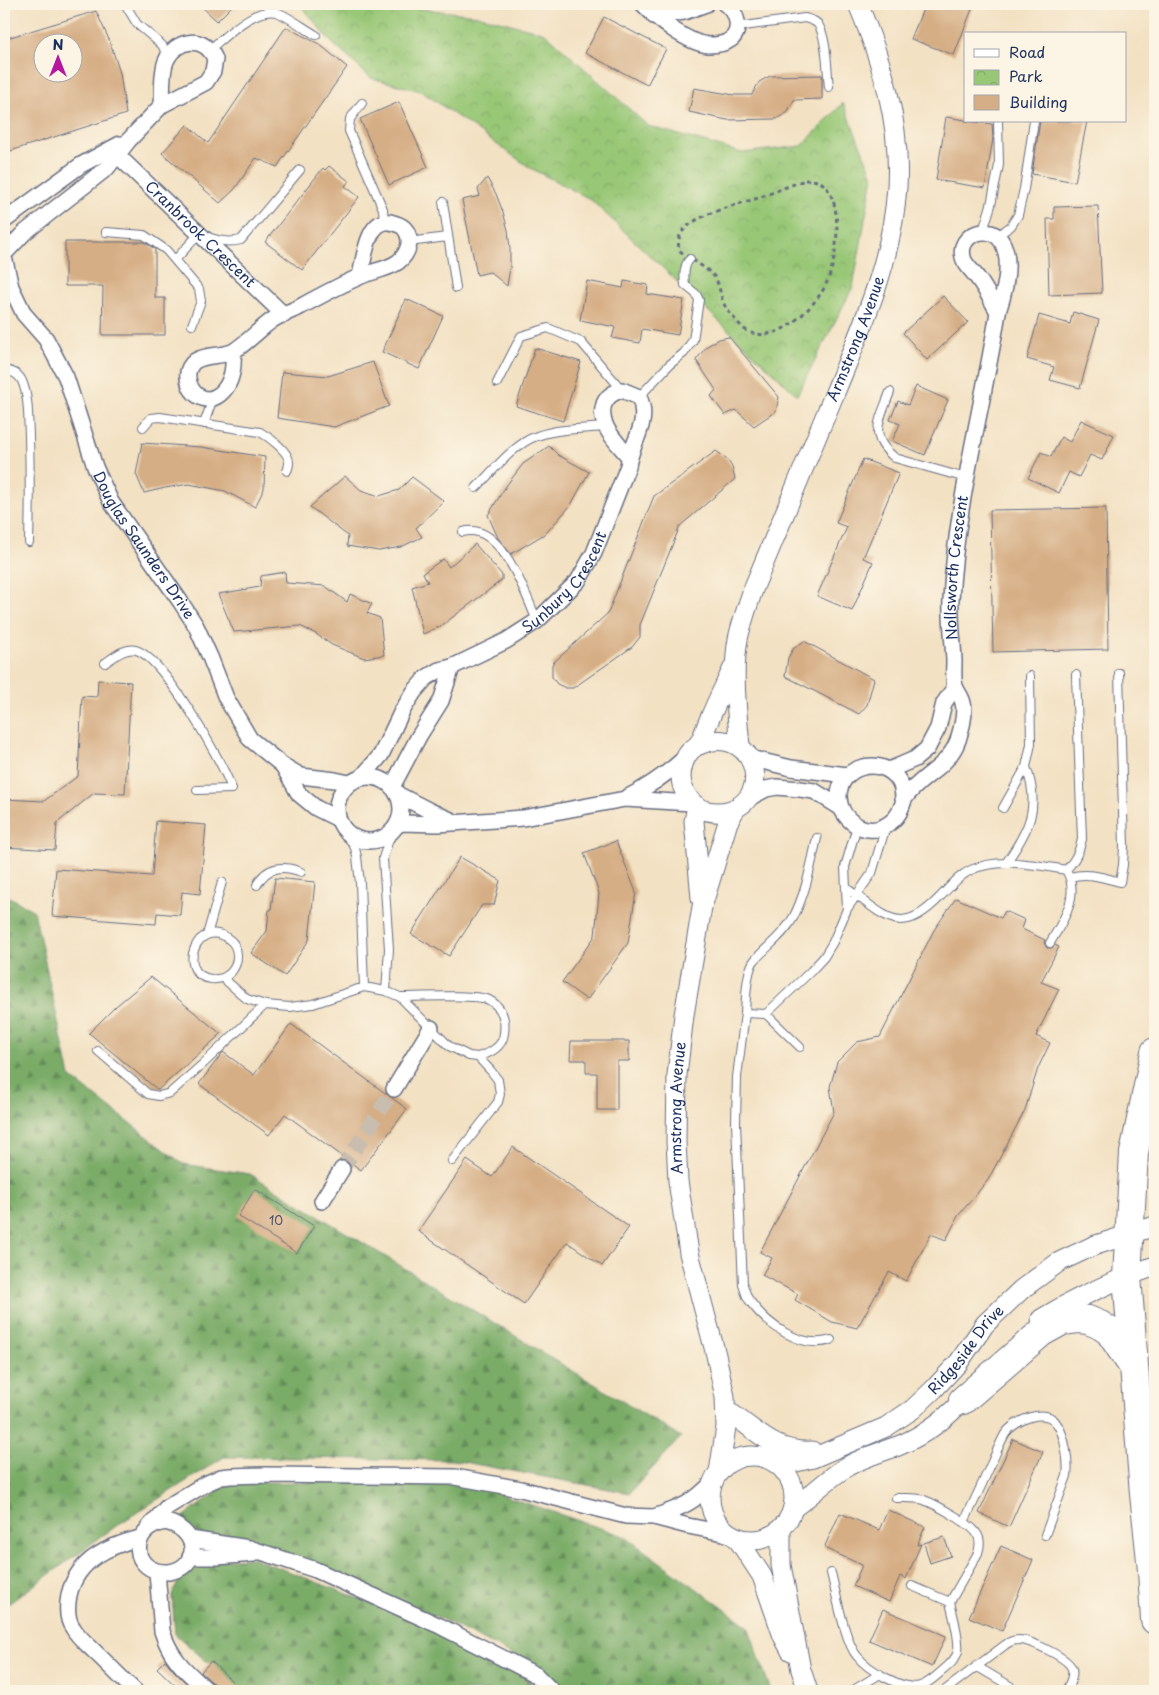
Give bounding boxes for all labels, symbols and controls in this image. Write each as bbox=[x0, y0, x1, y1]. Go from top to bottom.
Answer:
north arrow bbox=[32, 32, 82, 82]
legend bbox=[964, 32, 1126, 122]
text: N bbox=[52, 34, 64, 55]
text: Road bbox=[1009, 40, 1045, 63]
text: Park bbox=[1009, 64, 1043, 87]
text: Building bbox=[1009, 90, 1068, 113]
street label: Cranbrook Crescent bbox=[140, 175, 262, 292]
street label: Armstrong Avenue bbox=[820, 273, 889, 404]
street label: Douglas Saunders Drive bbox=[88, 467, 202, 623]
street label: Nollsworth Crescent bbox=[938, 493, 973, 641]
street label: Sunbury Crescent bbox=[516, 527, 611, 638]
street label: Armstrong Avenue bbox=[663, 1040, 691, 1175]
house number: 10 bbox=[269, 1211, 283, 1229]
street label: Ridgeside Drive bbox=[922, 1299, 1008, 1399]

